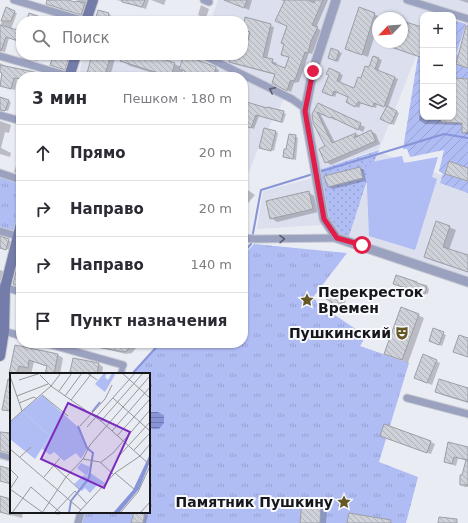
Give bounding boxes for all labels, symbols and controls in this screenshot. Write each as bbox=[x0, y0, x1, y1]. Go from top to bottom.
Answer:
north arrow bbox=[372, 12, 408, 48]
map controls bbox=[420, 12, 456, 120]
button: + bbox=[420, 12, 456, 48]
search box bbox=[16, 16, 248, 60]
icon: search bbox=[30, 27, 52, 49]
text: Поиск bbox=[62, 29, 110, 47]
button: − bbox=[420, 48, 456, 84]
route end bbox=[304, 62, 322, 80]
button: layers bbox=[420, 84, 456, 120]
one-way arrow bbox=[269, 87, 276, 95]
text: 3 мин bbox=[32, 88, 87, 108]
text: Пешком · 180 m bbox=[123, 91, 232, 106]
icon: ahead bbox=[32, 142, 54, 164]
text: Прямо bbox=[70, 144, 126, 162]
text: 20 m bbox=[199, 145, 232, 160]
icon: right bbox=[32, 198, 54, 220]
text: Направо bbox=[70, 200, 144, 218]
text: 20 m bbox=[199, 201, 232, 216]
one-way arrow bbox=[279, 235, 285, 243]
route start bbox=[353, 236, 371, 254]
icon: right bbox=[32, 254, 54, 276]
text: Направо bbox=[70, 256, 144, 274]
text: 140 m bbox=[190, 257, 232, 272]
place label: Перекресток Времен bbox=[318, 284, 424, 316]
place icon: Перекресток Времен bbox=[299, 292, 315, 308]
icon: arrive bbox=[32, 310, 54, 332]
text: Пункт назначения bbox=[70, 312, 227, 330]
place label: Пушкинский bbox=[289, 325, 391, 341]
theatre icon: Пушкинский bbox=[394, 325, 410, 341]
inset map bbox=[10, 373, 150, 513]
place label: Памятник Пушкину bbox=[176, 494, 333, 510]
place icon: Памятник Пушкину bbox=[336, 494, 352, 510]

